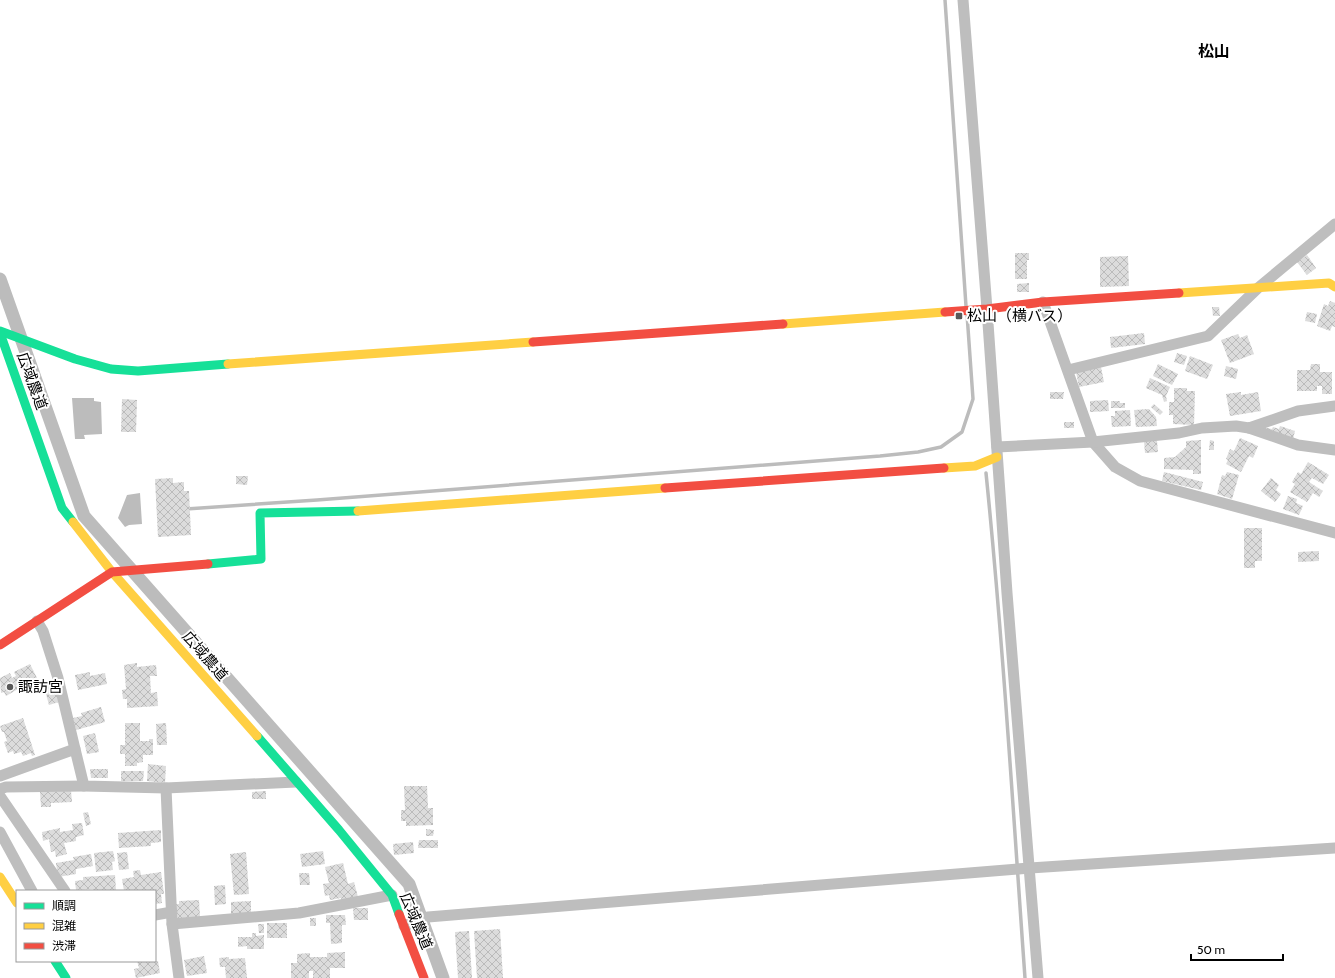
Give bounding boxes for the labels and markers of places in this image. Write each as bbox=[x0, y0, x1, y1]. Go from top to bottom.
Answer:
place label: 松山（横バス） bbox=[967, 307, 1072, 325]
marker: 松山（横バス） bbox=[954, 311, 964, 321]
place label: 諏訪宮 bbox=[18, 678, 63, 696]
marker: 諏訪宮 bbox=[5, 682, 15, 692]

